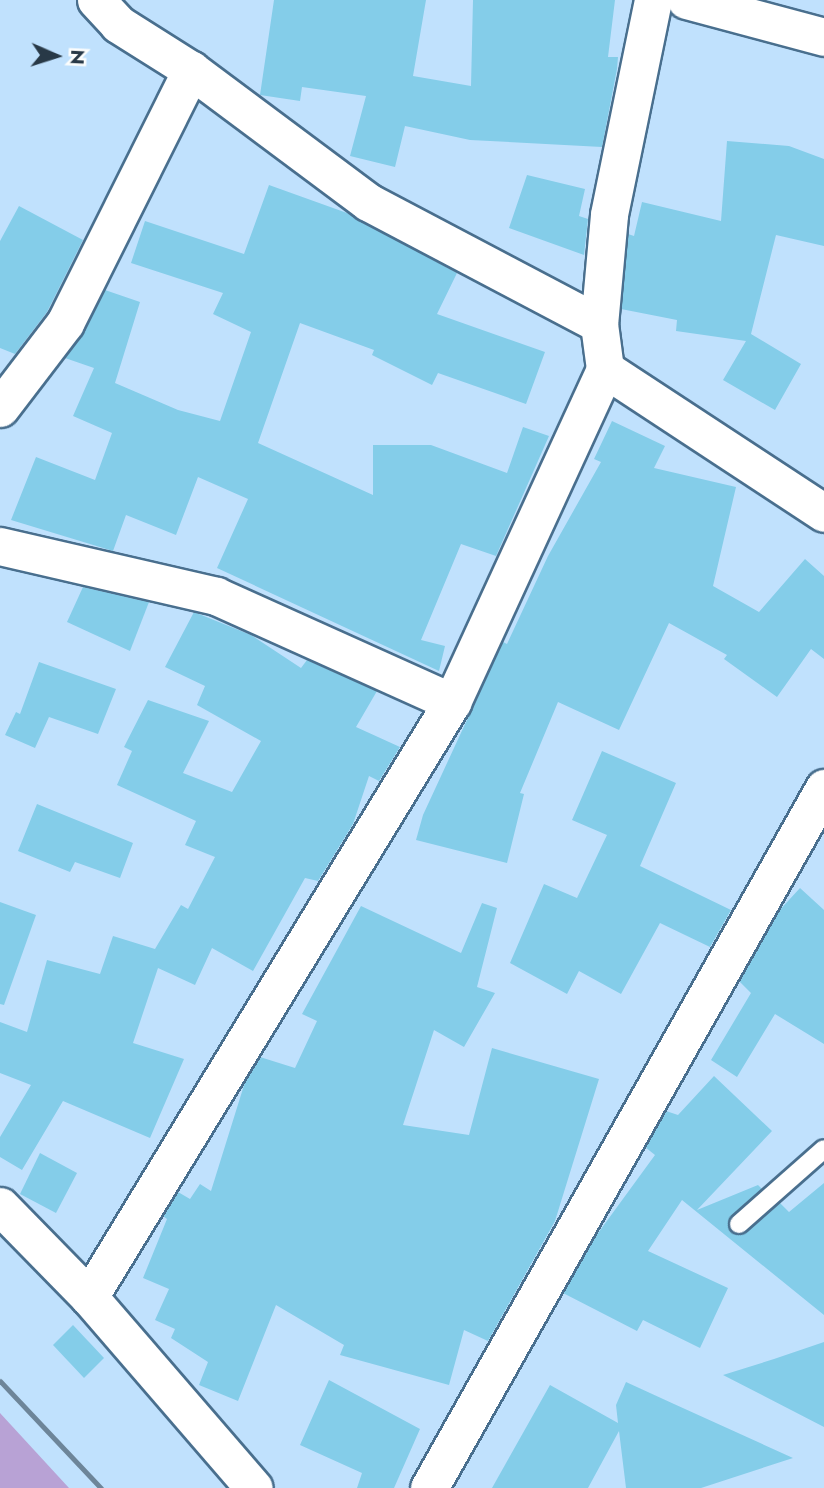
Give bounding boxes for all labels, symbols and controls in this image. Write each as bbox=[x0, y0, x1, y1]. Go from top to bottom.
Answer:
north arrow bbox=[21, 21, 91, 91]
text: N bbox=[64, 49, 91, 65]

